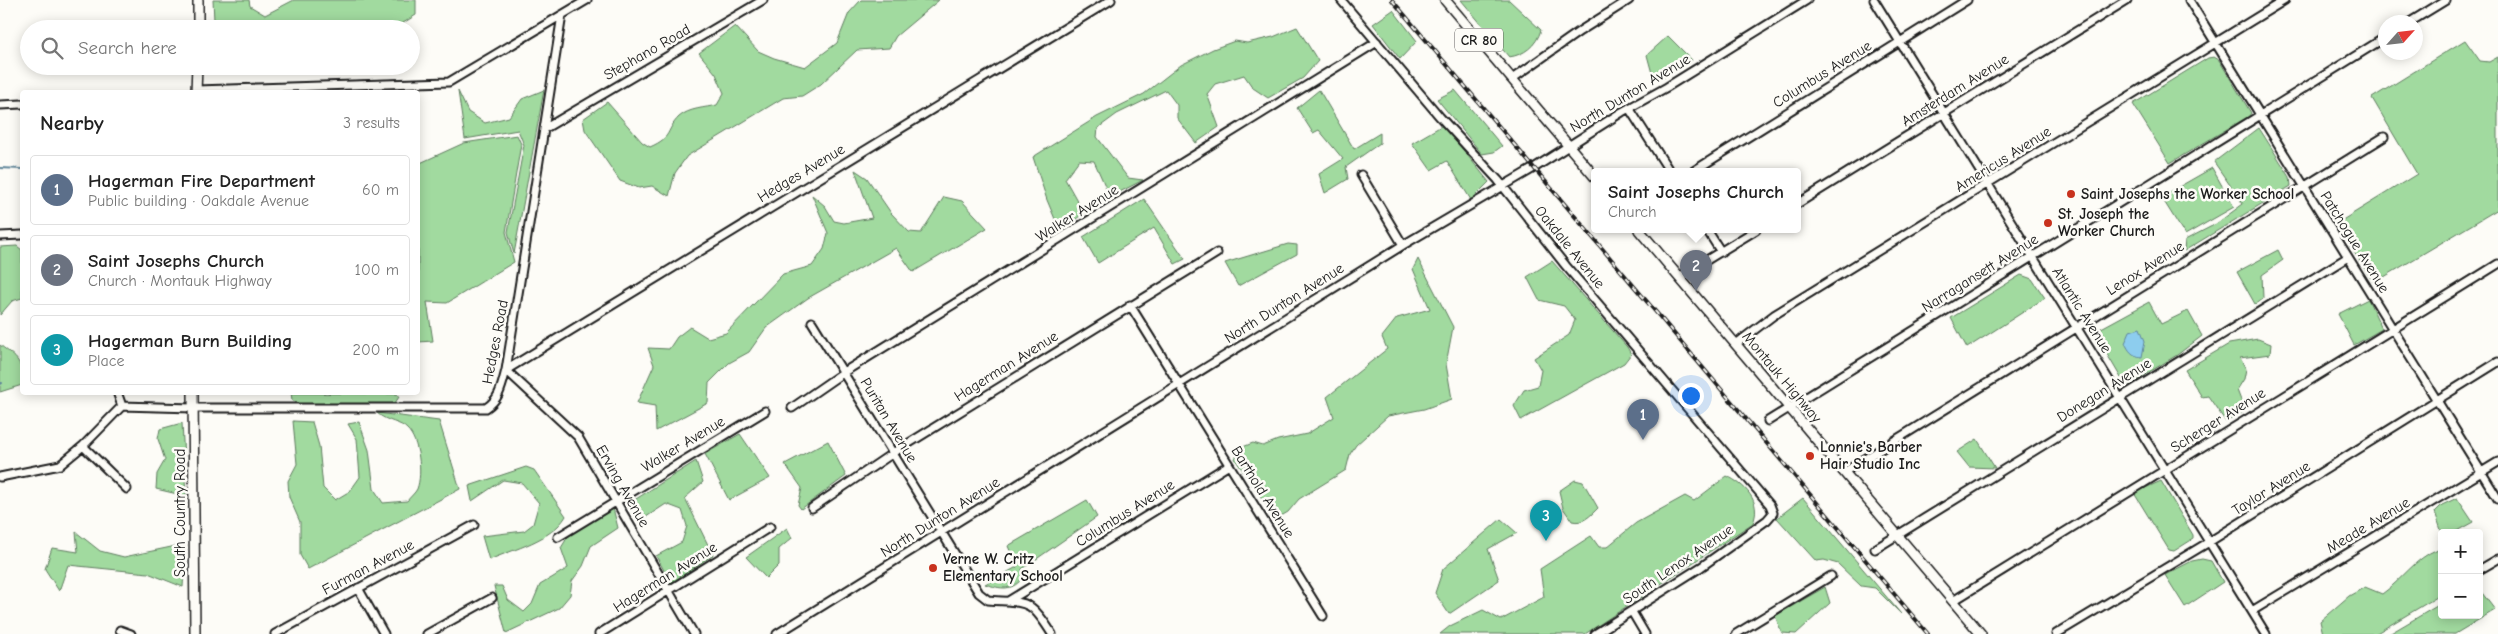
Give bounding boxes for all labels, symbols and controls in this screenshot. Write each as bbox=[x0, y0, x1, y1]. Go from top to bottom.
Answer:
north arrow bbox=[2378, 15, 2423, 60]
search box bbox=[20, 20, 420, 75]
street label: Stephano Road bbox=[600, 20, 694, 84]
road number: CR 80 bbox=[1455, 28, 1503, 52]
icon: search bbox=[38, 34, 66, 62]
street label: Columbus Avenue bbox=[1769, 36, 1875, 112]
text: Search here bbox=[78, 37, 177, 59]
street label: North Dunton Avenue bbox=[1567, 50, 1694, 136]
street label: Amsterdam Avenue bbox=[1898, 50, 2012, 130]
text: Nearby bbox=[40, 111, 104, 135]
text: 3 results bbox=[343, 114, 400, 132]
street label: Americus Avenue bbox=[1952, 122, 2055, 196]
street label: Hedges Avenue bbox=[754, 140, 848, 206]
popup bbox=[1591, 168, 1801, 233]
text: Hagerman Fire Department bbox=[88, 170, 315, 192]
street label: Walker Avenue bbox=[1032, 180, 1122, 246]
text: 1 bbox=[54, 181, 60, 199]
text: 60 m bbox=[362, 181, 399, 199]
text: Saint Josephs Church bbox=[1608, 181, 1784, 203]
place label: Saint Josephs the Worker School bbox=[2081, 185, 2294, 203]
marker: Saint Josephs the Worker School bbox=[2065, 188, 2077, 200]
street label: Patchogue Avenue bbox=[2317, 188, 2394, 297]
text: Public building · Oakdale Avenue bbox=[88, 192, 309, 210]
street label: Oakdale Avenue bbox=[1531, 202, 1609, 292]
text: Church bbox=[1608, 203, 1657, 221]
place label: St. Joseph the Worker Church bbox=[2058, 205, 2155, 240]
marker: St. Joseph the Worker Church bbox=[2042, 217, 2054, 229]
street label: Narragansett Avenue bbox=[1918, 230, 2042, 316]
street label: Lenox Avenue bbox=[2103, 237, 2188, 299]
text: Saint Josephs Church bbox=[88, 250, 264, 272]
pin: 2 bbox=[1680, 250, 1712, 291]
street label: North Dunton Avenue bbox=[1221, 259, 1347, 347]
text: 2 bbox=[53, 261, 61, 279]
text: 100 m bbox=[355, 261, 399, 279]
street label: Atlantic Avenue bbox=[2048, 264, 2116, 357]
text: Church · Montauk Highway bbox=[88, 272, 272, 290]
street label: Hedges Road bbox=[478, 298, 512, 386]
street label: Hagerman Avenue bbox=[951, 327, 1062, 405]
street label: Montauk Highway bbox=[1739, 328, 1826, 427]
text: Hagerman Burn Building bbox=[88, 330, 292, 352]
text: 3 bbox=[53, 341, 61, 359]
text: 200 m bbox=[353, 341, 399, 359]
text: Place bbox=[88, 352, 124, 370]
street label: Donegan Avenue bbox=[2053, 354, 2155, 426]
street label: Puritan Avenue bbox=[857, 374, 922, 466]
your location bbox=[1678, 383, 1704, 409]
street label: Scherger Avenue bbox=[2167, 383, 2269, 456]
pin: 1 bbox=[1627, 399, 1659, 440]
street label: Walker Avenue bbox=[638, 412, 728, 476]
place label: Lonnie's Barber Hair Studio Inc bbox=[1820, 438, 1922, 473]
street label: Erving Avenue bbox=[592, 442, 654, 531]
street label: Barthold Avenue bbox=[1227, 443, 1299, 542]
street label: South Country Road bbox=[171, 449, 189, 577]
marker: Lonnie's Barber Hair Studio Inc bbox=[1804, 450, 1816, 462]
street label: Taylor Avenue bbox=[2229, 457, 2314, 519]
street label: North Dunton Avenue bbox=[877, 473, 1003, 561]
street label: Columbus Avenue bbox=[1072, 475, 1178, 551]
street label: Meade Avenue bbox=[2323, 493, 2413, 557]
pin: 3 bbox=[1530, 500, 1562, 541]
street label: South Lenox Avenue bbox=[1619, 520, 1737, 608]
map controls bbox=[2438, 529, 2483, 619]
button: + bbox=[2438, 529, 2483, 574]
street label: Furman Avenue bbox=[319, 535, 417, 599]
street label: Hagerman Avenue bbox=[610, 538, 721, 616]
place label: Verne W. Critz Elementary School bbox=[943, 550, 1063, 585]
marker: Verne W. Critz Elementary School bbox=[927, 562, 939, 574]
button: − bbox=[2438, 574, 2483, 619]

